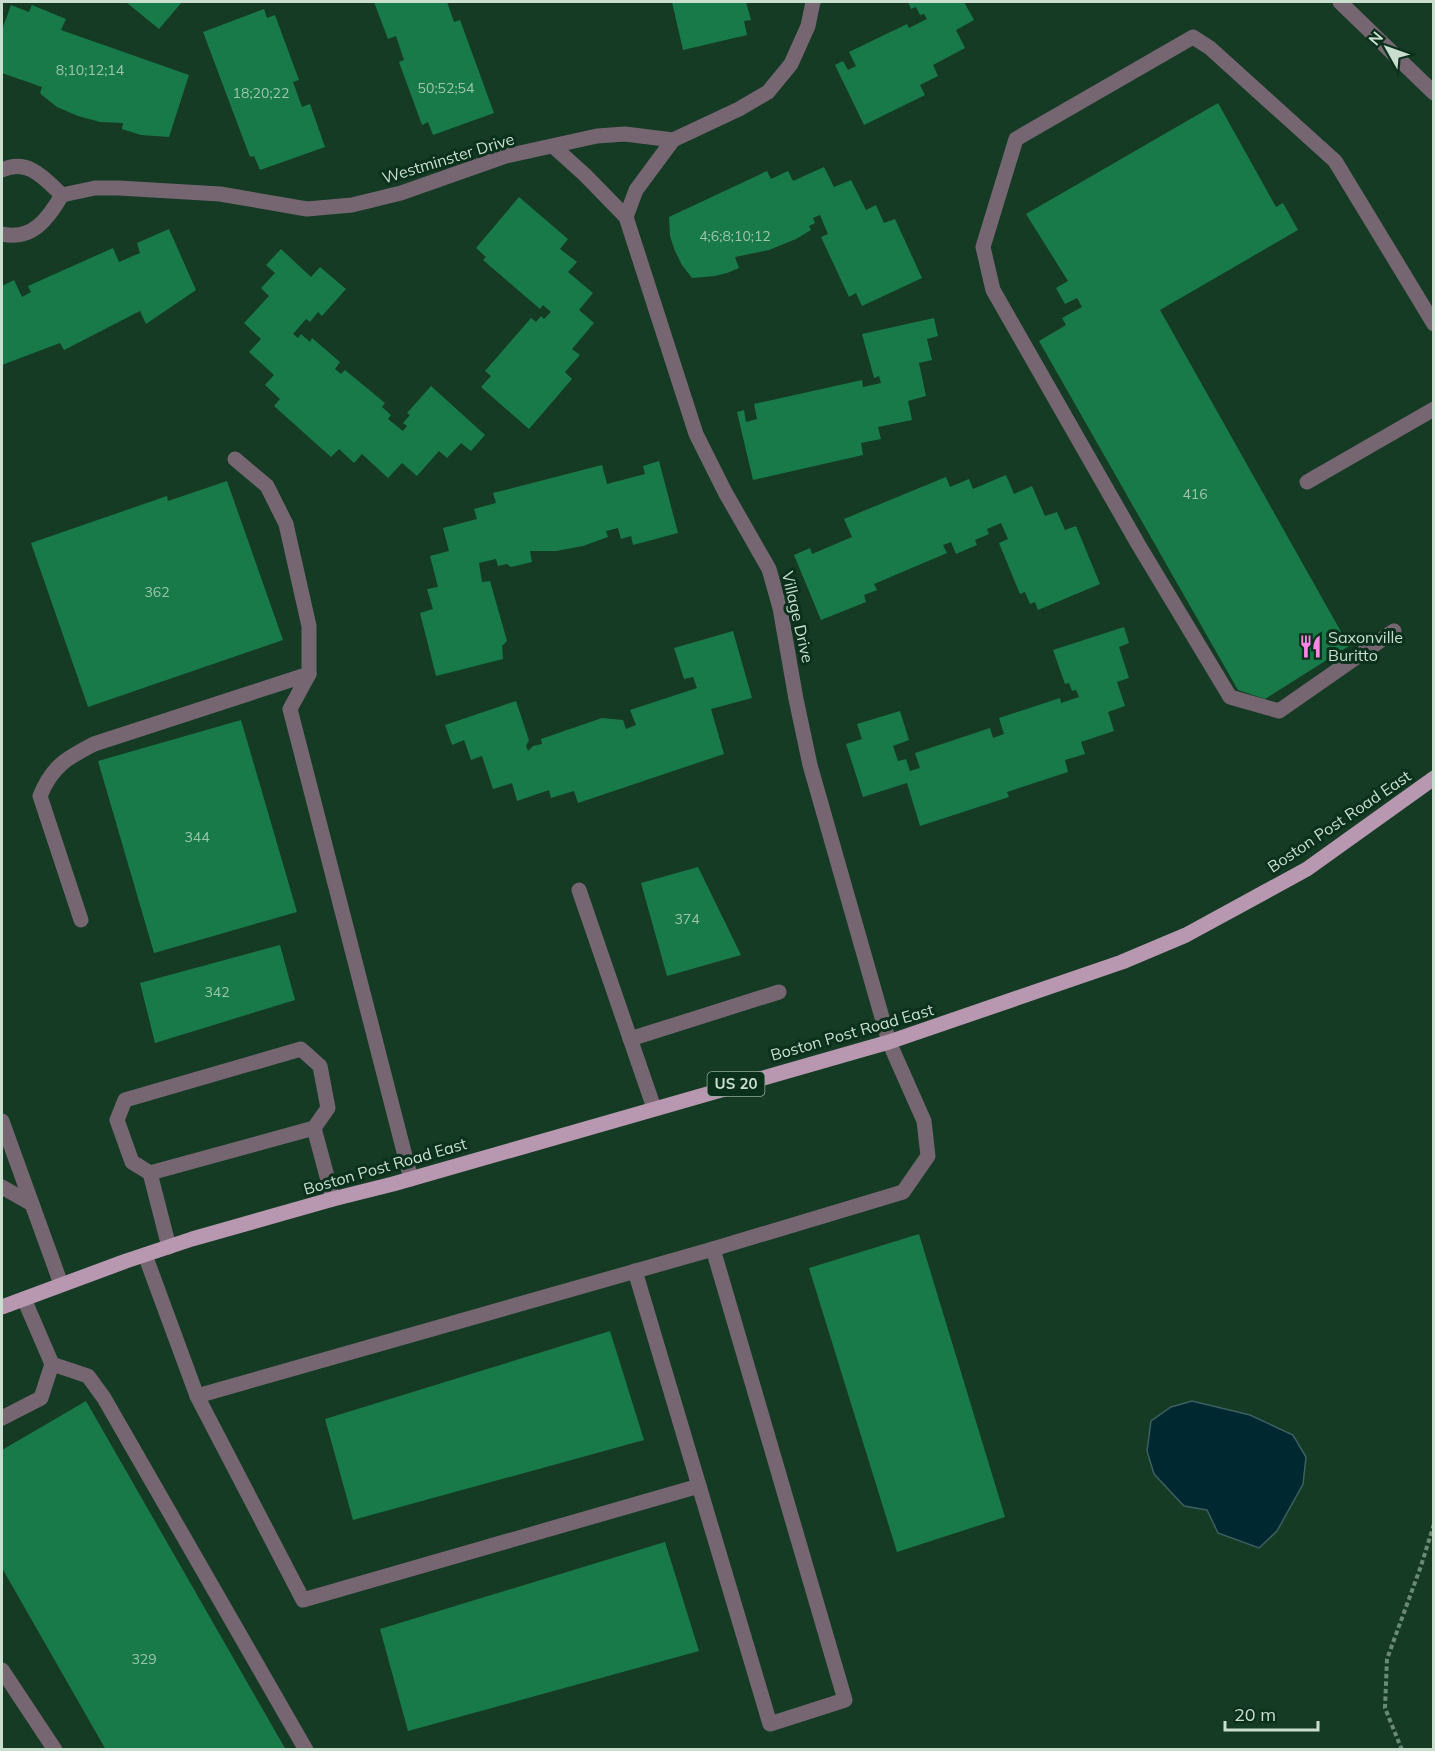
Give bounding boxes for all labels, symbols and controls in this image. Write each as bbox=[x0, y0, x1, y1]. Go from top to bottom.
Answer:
north arrow bbox=[1357, 18, 1417, 78]
text: N bbox=[1364, 27, 1387, 49]
house number: 8;10;12;14 bbox=[56, 61, 125, 79]
house number: 50;52;54 bbox=[418, 79, 475, 97]
house number: 18;20;22 bbox=[233, 84, 289, 102]
street label: Westminster Drive bbox=[380, 128, 516, 188]
house number: 4;6;8;10;12 bbox=[699, 227, 771, 245]
house number: 416 bbox=[1182, 485, 1208, 503]
street label: Village Drive bbox=[778, 569, 818, 665]
house number: 362 bbox=[144, 583, 170, 601]
place label: Saxonville Buritto bbox=[1328, 627, 1403, 665]
restaurant icon: Saxonville Buritto bbox=[1297, 633, 1323, 659]
street label: Boston Post Road East bbox=[1263, 765, 1415, 876]
house number: 344 bbox=[184, 828, 210, 846]
house number: 374 bbox=[674, 910, 700, 928]
house number: 342 bbox=[204, 983, 230, 1001]
street label: Boston Post Road East bbox=[768, 999, 936, 1065]
road number: US 20 bbox=[708, 1072, 764, 1096]
street label: Boston Post Road East bbox=[301, 1133, 469, 1199]
house number: 329 bbox=[131, 1650, 157, 1668]
scale bar bbox=[1225, 1694, 1318, 1732]
text: 20 m bbox=[1234, 1703, 1276, 1726]

